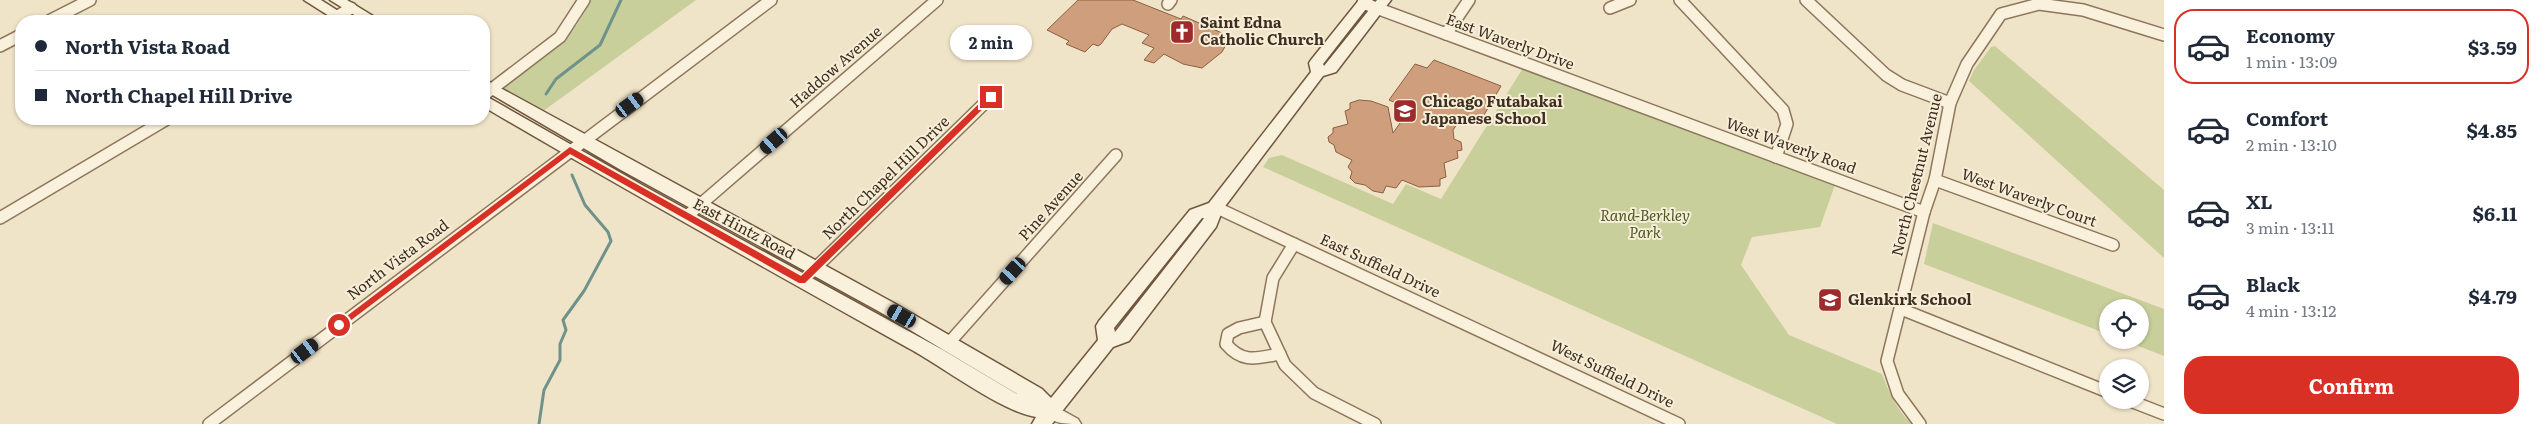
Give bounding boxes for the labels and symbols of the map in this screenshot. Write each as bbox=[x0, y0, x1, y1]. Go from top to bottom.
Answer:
street label: East Waverly Drive bbox=[1443, 7, 1578, 75]
place label: Saint Edna Catholic Church bbox=[1200, 10, 1324, 50]
street label: Haddow Avenue bbox=[784, 19, 886, 113]
church icon: Saint Edna Catholic Church bbox=[1169, 19, 1195, 45]
callout: 2 min bbox=[950, 24, 1032, 59]
route end bbox=[980, 86, 1002, 108]
place label: Chicago Futabakai Japanese School bbox=[1422, 89, 1563, 129]
car bbox=[613, 90, 646, 120]
street label: North Chestnut Avenue bbox=[1884, 91, 1947, 258]
school or university icon: Chicago Futabakai Japanese School bbox=[1392, 98, 1418, 124]
street label: North Chapel Hill Drive bbox=[816, 110, 954, 244]
street label: West Waverly Road bbox=[1723, 110, 1860, 179]
car bbox=[757, 125, 790, 157]
street label: West Waverly Court bbox=[1958, 161, 2101, 232]
street label: Pine Avenue bbox=[1012, 165, 1088, 245]
street label: East Hintz Road bbox=[689, 191, 800, 264]
park label: Rand-Berkley Park bbox=[1600, 203, 1690, 243]
street label: North Vista Road bbox=[341, 213, 453, 305]
street label: East Suffield Drive bbox=[1317, 227, 1445, 303]
car bbox=[997, 255, 1028, 287]
school or university icon: Glenkirk School bbox=[1817, 287, 1843, 313]
place label: Glenkirk School bbox=[1848, 287, 1972, 310]
car bbox=[885, 302, 918, 330]
route start bbox=[328, 314, 350, 336]
street label: West Suffield Drive bbox=[1547, 333, 1679, 413]
car bbox=[288, 336, 321, 366]

